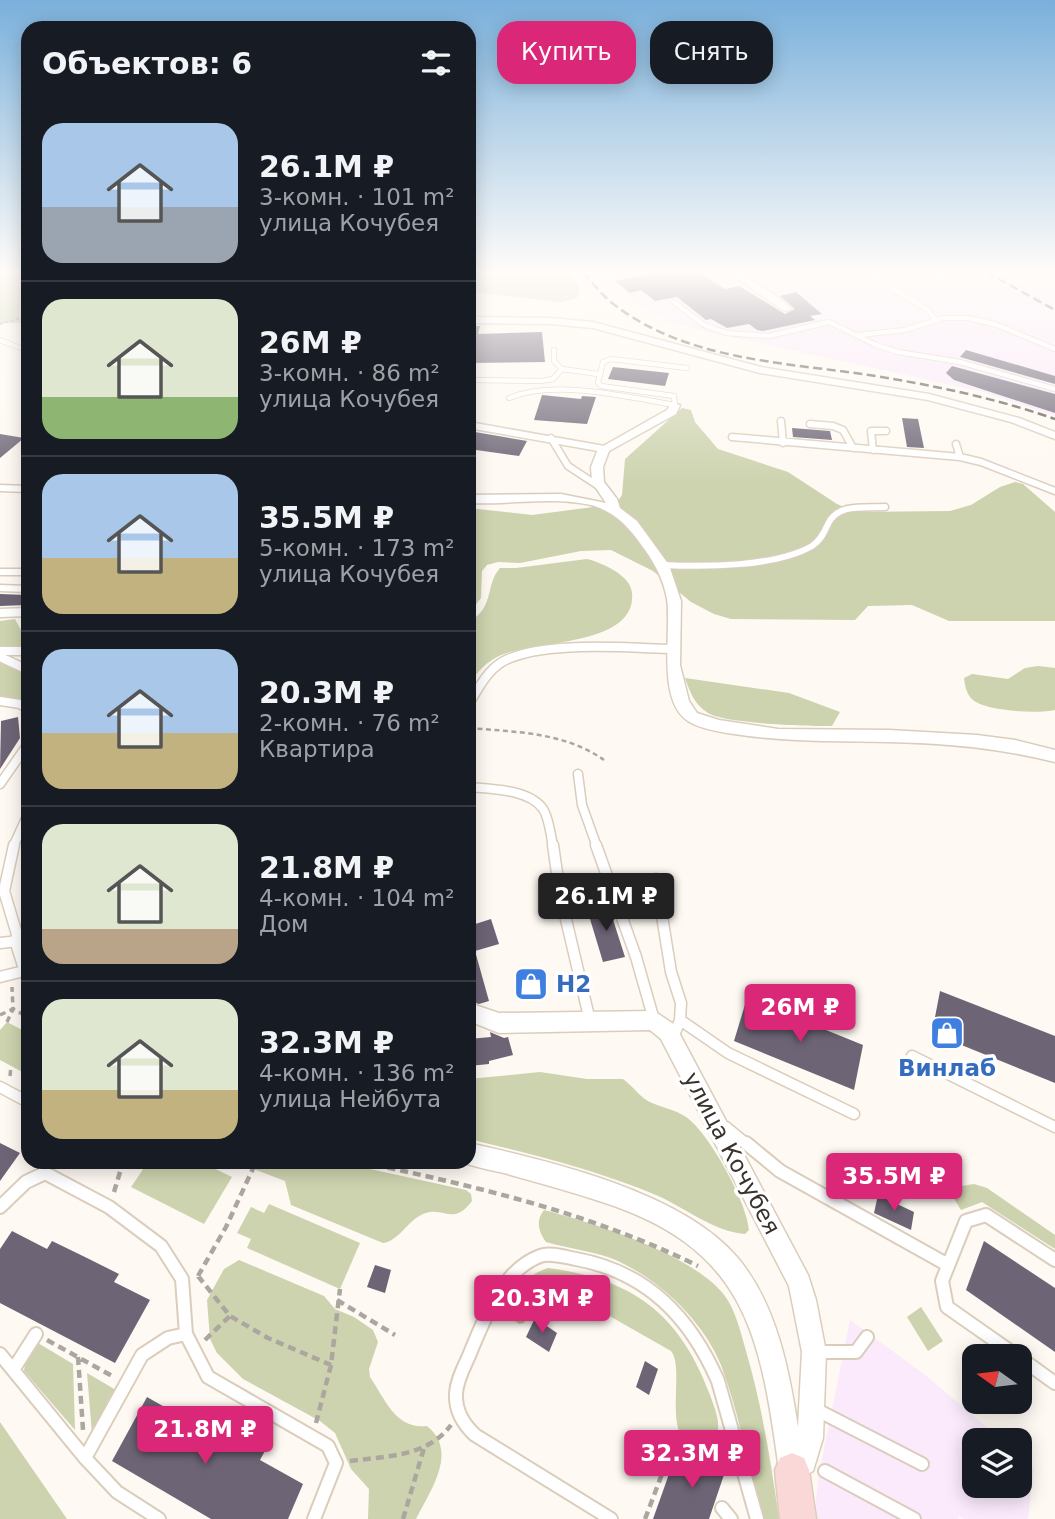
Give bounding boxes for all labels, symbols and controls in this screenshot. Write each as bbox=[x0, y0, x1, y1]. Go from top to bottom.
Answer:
chip: Купить bbox=[497, 21, 636, 84]
chip: Снять bbox=[650, 21, 773, 84]
icon: filters bbox=[417, 44, 455, 82]
text: Объектов: 6 bbox=[42, 46, 252, 81]
text: 26.1M ₽ bbox=[259, 149, 394, 184]
icon: home bbox=[98, 151, 182, 235]
text: 3-комн. · 101 m² bbox=[259, 184, 454, 210]
text: улица Кочубея bbox=[259, 210, 439, 236]
text: 26M ₽ bbox=[259, 325, 362, 360]
icon: home bbox=[98, 327, 182, 411]
text: 3-комн. · 86 m² bbox=[259, 360, 440, 386]
text: улица Кочубея bbox=[259, 386, 439, 412]
text: 35.5M ₽ bbox=[259, 500, 394, 535]
icon: home bbox=[98, 502, 182, 586]
text: 5-комн. · 173 m² bbox=[259, 535, 454, 561]
text: улица Кочубея bbox=[259, 561, 439, 587]
text: 20.3M ₽ bbox=[259, 675, 394, 710]
icon: home bbox=[98, 677, 182, 761]
text: 2-комн. · 76 m² bbox=[259, 710, 440, 736]
text: Квартира bbox=[259, 736, 375, 762]
text: 21.8M ₽ bbox=[259, 850, 394, 885]
icon: home bbox=[98, 852, 182, 936]
pin: 26.1M ₽ bbox=[541, 874, 671, 933]
text: 26.1M ₽ bbox=[554, 883, 658, 909]
text: 4-комн. · 104 m² bbox=[259, 885, 454, 911]
text: Дом bbox=[259, 911, 308, 937]
shop icon: H2 bbox=[512, 965, 550, 1003]
place label: H2 bbox=[556, 971, 591, 997]
pin: 26M ₽ bbox=[751, 984, 849, 1044]
text: 26M ₽ bbox=[761, 994, 839, 1020]
shop icon: Винлаб bbox=[928, 1014, 966, 1052]
text: 32.3M ₽ bbox=[259, 1025, 394, 1060]
icon: home bbox=[98, 1027, 182, 1111]
place label: Винлаб bbox=[898, 1055, 996, 1081]
text: 4-комн. · 136 m² bbox=[259, 1060, 454, 1086]
street label: улица Кочубея bbox=[678, 1067, 786, 1239]
text: улица Нейбута bbox=[259, 1086, 441, 1112]
pin: 35.5M ₽ bbox=[829, 1154, 959, 1213]
text: 35.5M ₽ bbox=[842, 1163, 946, 1189]
pin: 20.3M ₽ bbox=[477, 1276, 607, 1335]
text: 20.3M ₽ bbox=[490, 1285, 594, 1311]
north arrow bbox=[962, 1344, 1032, 1414]
map controls bbox=[962, 1344, 1032, 1498]
pin: 21.8M ₽ bbox=[140, 1406, 270, 1466]
text: 21.8M ₽ bbox=[153, 1416, 257, 1442]
button: layers bbox=[962, 1428, 1032, 1498]
pin: 32.3M ₽ bbox=[627, 1430, 757, 1490]
text: 32.3M ₽ bbox=[640, 1440, 744, 1466]

